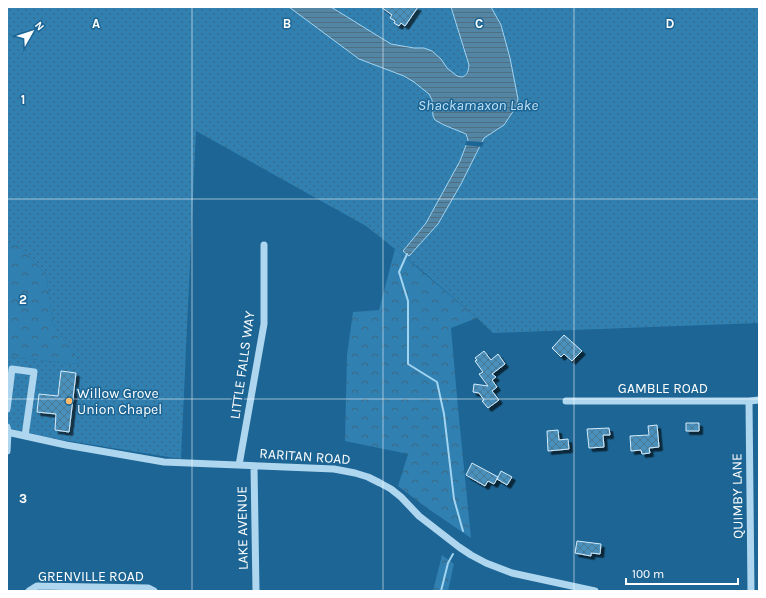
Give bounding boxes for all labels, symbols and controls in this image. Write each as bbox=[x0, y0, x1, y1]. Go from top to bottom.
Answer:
north arrow bbox=[12, 12, 52, 52]
text: A bbox=[92, 16, 100, 31]
text: B bbox=[283, 16, 291, 31]
text: C bbox=[475, 16, 483, 31]
text: D bbox=[666, 16, 675, 31]
text: N bbox=[32, 19, 47, 33]
text: 1 bbox=[21, 92, 25, 107]
water label: Shackamaxon Lake bbox=[418, 96, 538, 114]
text: 2 bbox=[19, 292, 27, 307]
street label: LITTLE FALLS WAY bbox=[226, 310, 259, 420]
street label: GAMBLE ROAD bbox=[618, 380, 708, 397]
place label: Willow Grove Union Chapel bbox=[77, 385, 162, 418]
marker: Willow Grove Union Chapel bbox=[64, 396, 74, 406]
street label: RARITAN ROAD bbox=[259, 445, 351, 468]
street label: QUIMBY LANE bbox=[728, 453, 747, 539]
street label: LAKE AVENUE bbox=[233, 486, 252, 570]
text: 3 bbox=[19, 491, 27, 506]
scale bar bbox=[626, 560, 738, 586]
text: 100 m bbox=[632, 567, 664, 581]
street label: GRENVILLE ROAD bbox=[38, 568, 144, 585]

